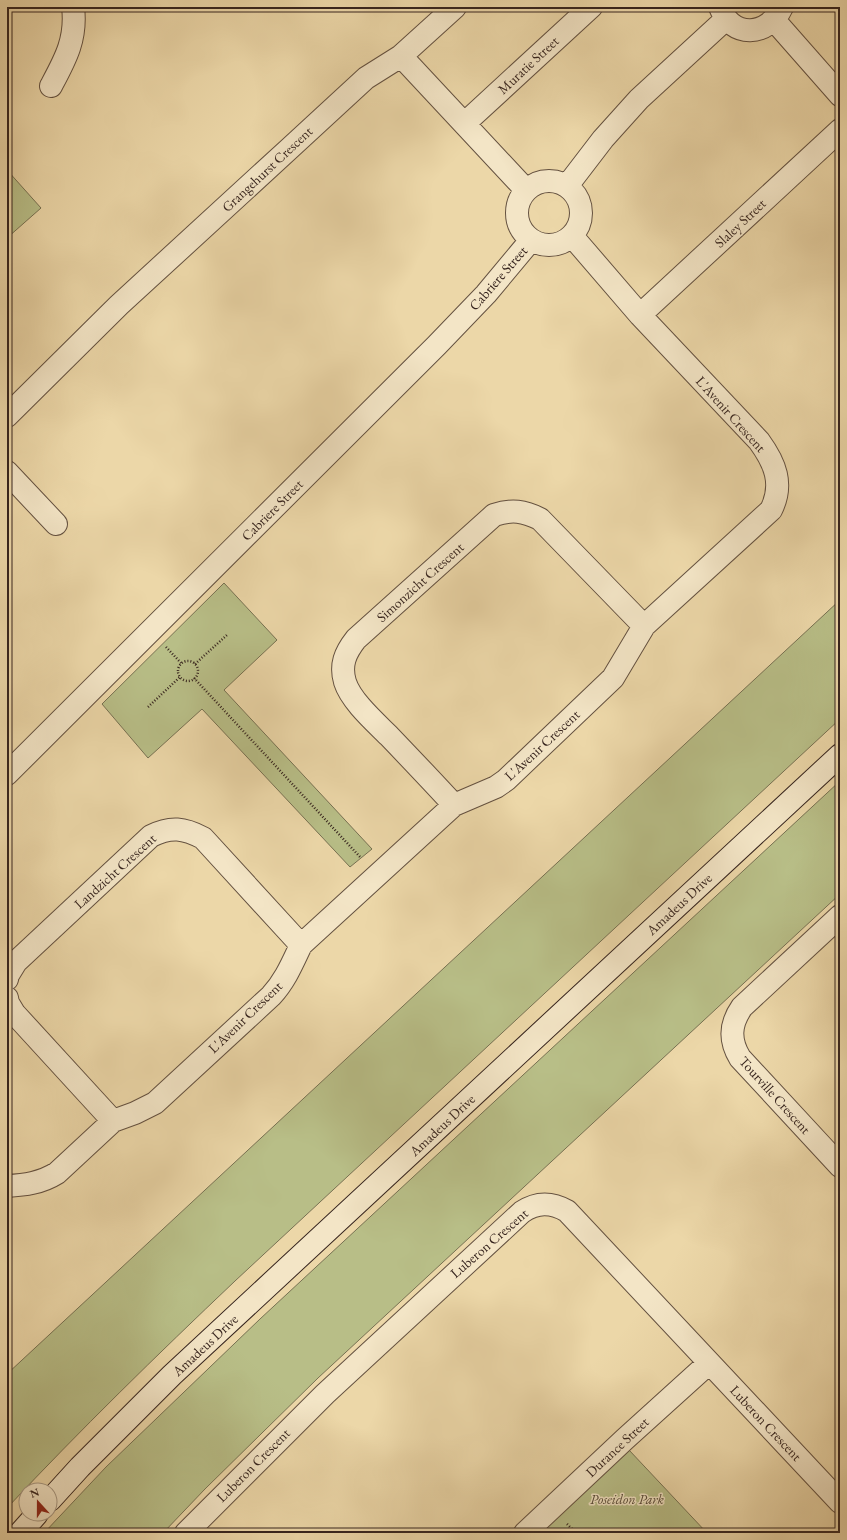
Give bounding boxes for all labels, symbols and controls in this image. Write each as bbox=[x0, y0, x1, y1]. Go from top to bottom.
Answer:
street label: Muratie Street bbox=[494, 32, 563, 98]
street label: Grangehurst Crescent bbox=[218, 122, 317, 216]
street label: Slaley Street bbox=[710, 194, 770, 251]
street label: Cabriere Street bbox=[465, 241, 531, 314]
street label: L'Avenir Crescent bbox=[692, 372, 770, 456]
street label: Cabriere Street bbox=[237, 475, 307, 545]
street label: Simonzicht Crescent bbox=[373, 538, 468, 626]
street label: L'Avenir Crescent bbox=[501, 705, 584, 784]
street label: Landzicht Crescent bbox=[70, 829, 160, 913]
street label: Amadeus Drive bbox=[642, 869, 716, 940]
street label: L'Avenir Crescent bbox=[204, 977, 286, 1057]
street label: Tourville Crescent bbox=[735, 1052, 815, 1138]
street label: Amadeus Drive bbox=[405, 1090, 479, 1161]
street label: Luberon Crescent bbox=[446, 1204, 532, 1282]
street label: Amadeus Drive bbox=[168, 1310, 242, 1381]
street label: Luberon Crescent bbox=[726, 1381, 806, 1465]
street label: Durance Street bbox=[582, 1413, 653, 1481]
street label: Luberon Crescent bbox=[212, 1424, 294, 1506]
north arrow bbox=[18, 1482, 58, 1522]
text: N bbox=[28, 1484, 41, 1501]
park label: Poseidon Park bbox=[590, 1490, 665, 1508]

